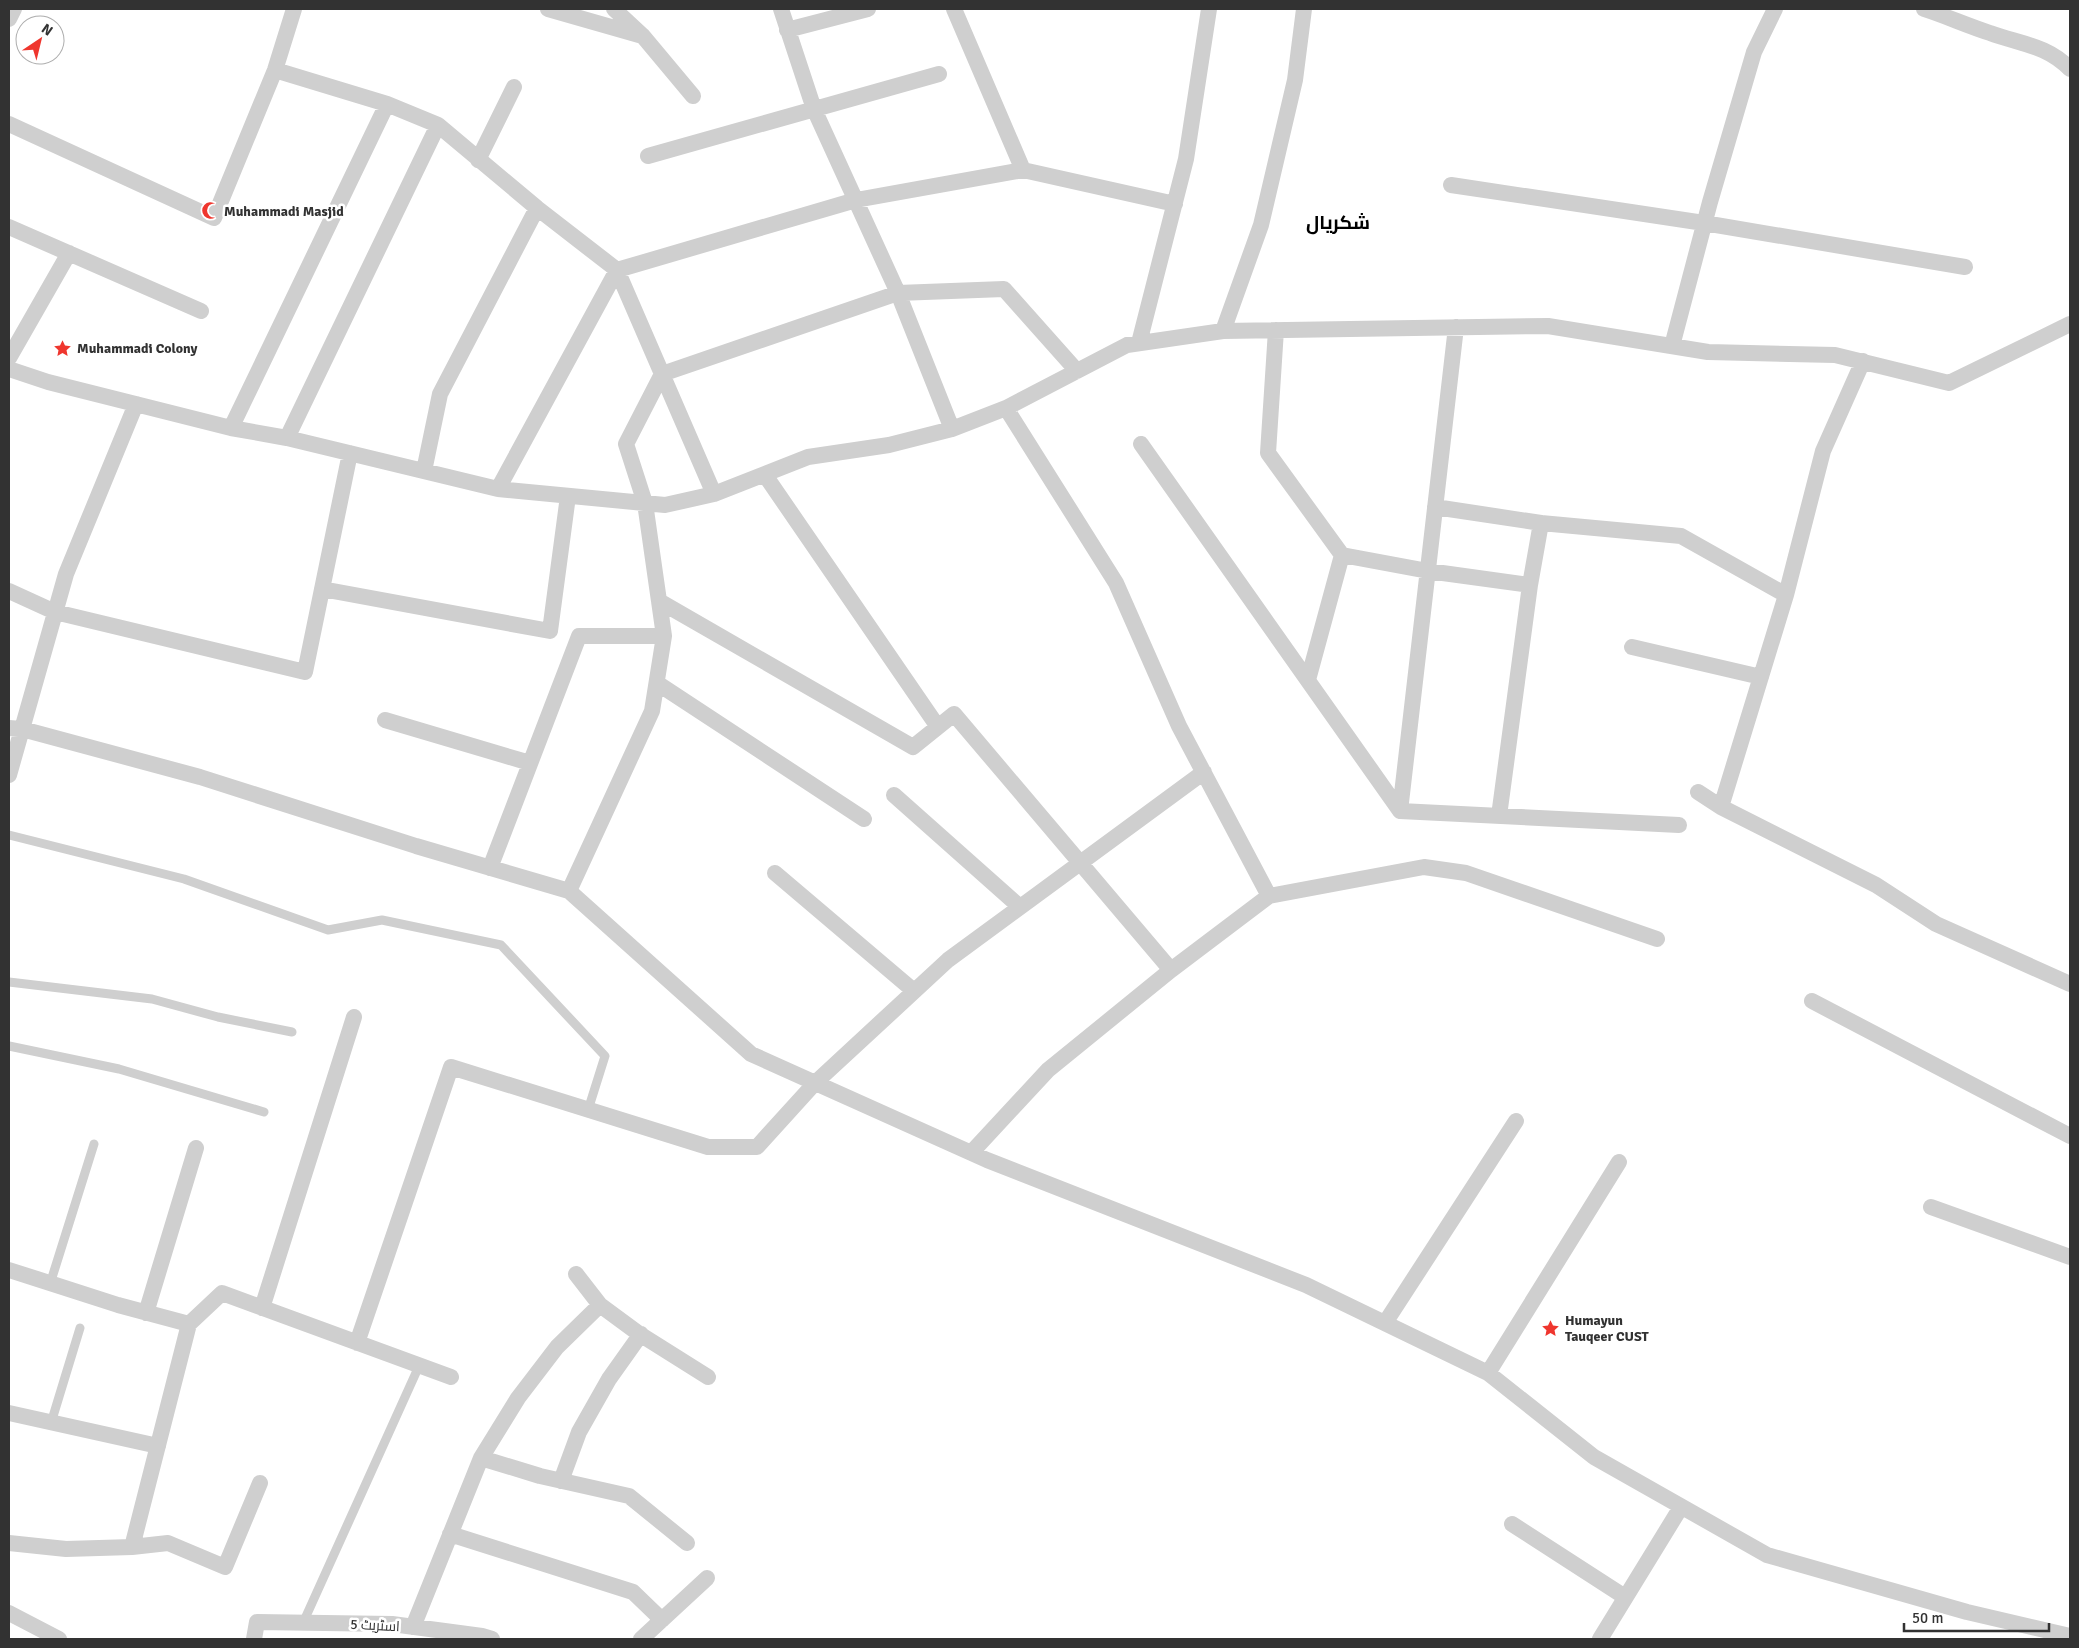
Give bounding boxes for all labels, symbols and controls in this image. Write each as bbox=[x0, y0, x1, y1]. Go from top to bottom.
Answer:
north arrow bbox=[15, 15, 65, 65]
text: N bbox=[38, 20, 56, 40]
mosque icon: Muhammadi Masjid bbox=[200, 201, 220, 221]
place label: Muhammadi Masjid bbox=[224, 203, 344, 220]
district label: شکریال bbox=[1306, 211, 1370, 235]
place icon: Muhammadi Colony bbox=[53, 338, 73, 358]
place label: Muhammadi Colony bbox=[77, 340, 197, 357]
place label: Humayun Tauqeer CUST bbox=[1565, 1312, 1650, 1345]
place icon: Humayun Tauqeer CUST bbox=[1541, 1318, 1561, 1338]
scale bar bbox=[1904, 1600, 2049, 1632]
text: 50 m bbox=[1912, 1609, 1943, 1627]
street label: اسٹریٹ 5 bbox=[350, 1616, 400, 1635]

